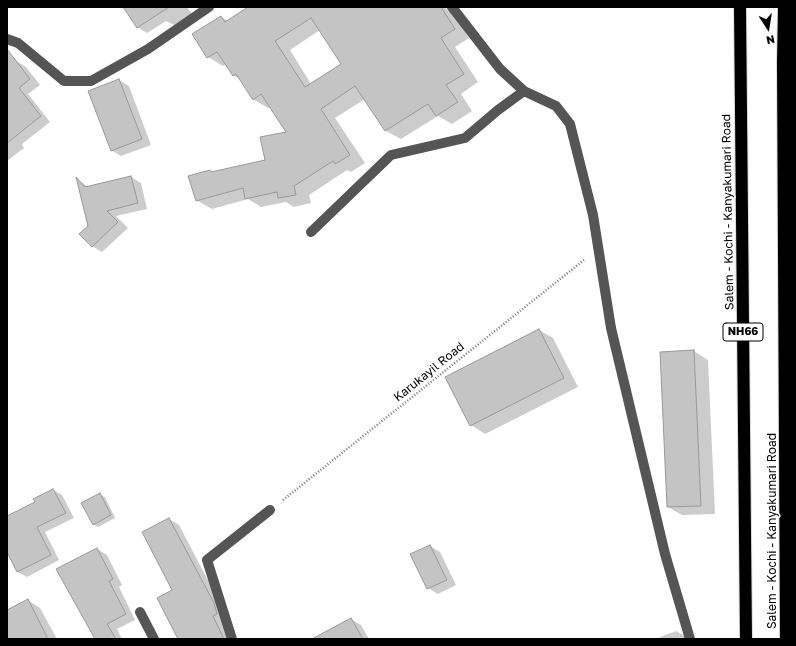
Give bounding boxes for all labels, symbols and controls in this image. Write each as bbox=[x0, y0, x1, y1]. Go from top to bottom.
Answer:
north arrow bbox=[748, 8, 788, 48]
text: N bbox=[765, 33, 776, 47]
street label: Salem - Kochi - Kanyakumari Road bbox=[719, 114, 737, 310]
road number: NH66 bbox=[723, 323, 763, 341]
street label: Karukayil Road bbox=[391, 339, 467, 405]
street label: Salem - Kochi - Kanyakumari Road bbox=[765, 433, 779, 629]

